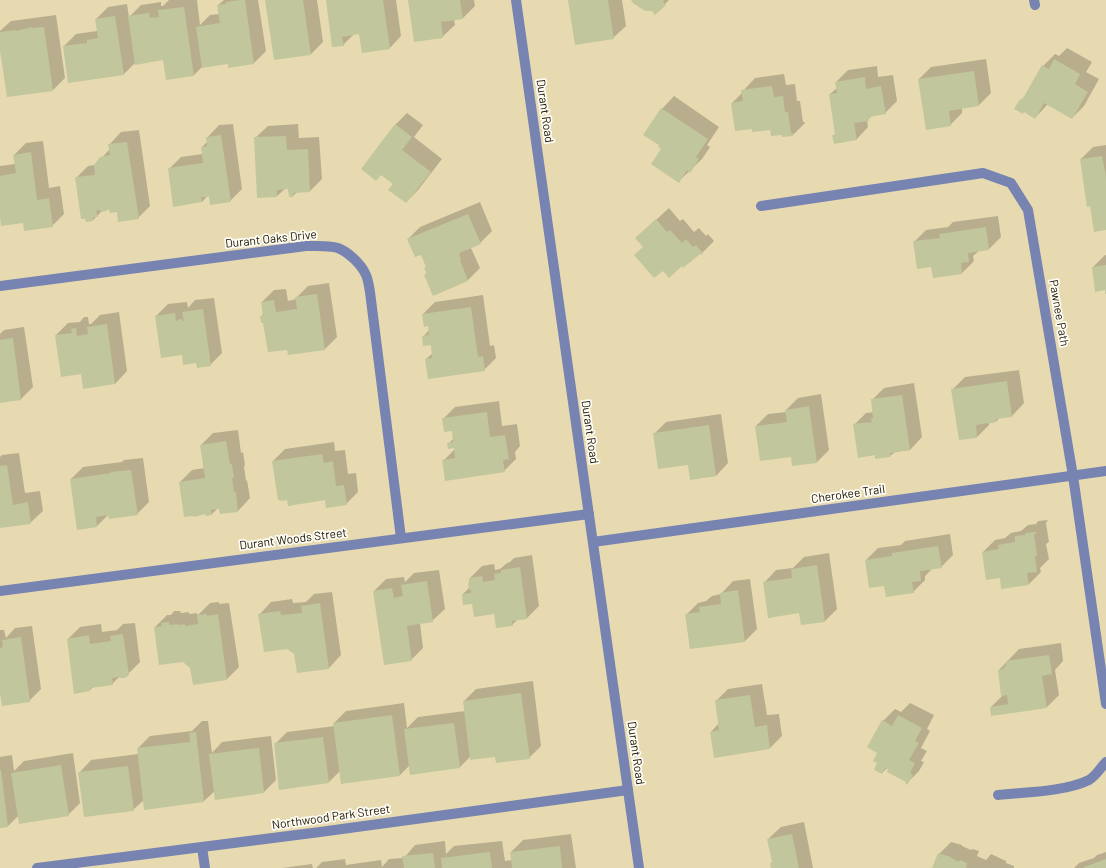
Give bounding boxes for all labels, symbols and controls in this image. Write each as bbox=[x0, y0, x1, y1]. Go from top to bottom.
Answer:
street label: Durant Road bbox=[535, 78, 557, 143]
street label: Durant Oaks Drive bbox=[225, 226, 317, 250]
street label: Pawnee Path bbox=[1047, 278, 1073, 347]
street label: Durant Road bbox=[580, 399, 602, 464]
street label: Cherokee Trail bbox=[810, 481, 886, 505]
street label: Durant Woods Street bbox=[238, 524, 347, 552]
street label: Durant Road bbox=[626, 720, 648, 785]
street label: Northwood Park Street bbox=[271, 801, 391, 831]

